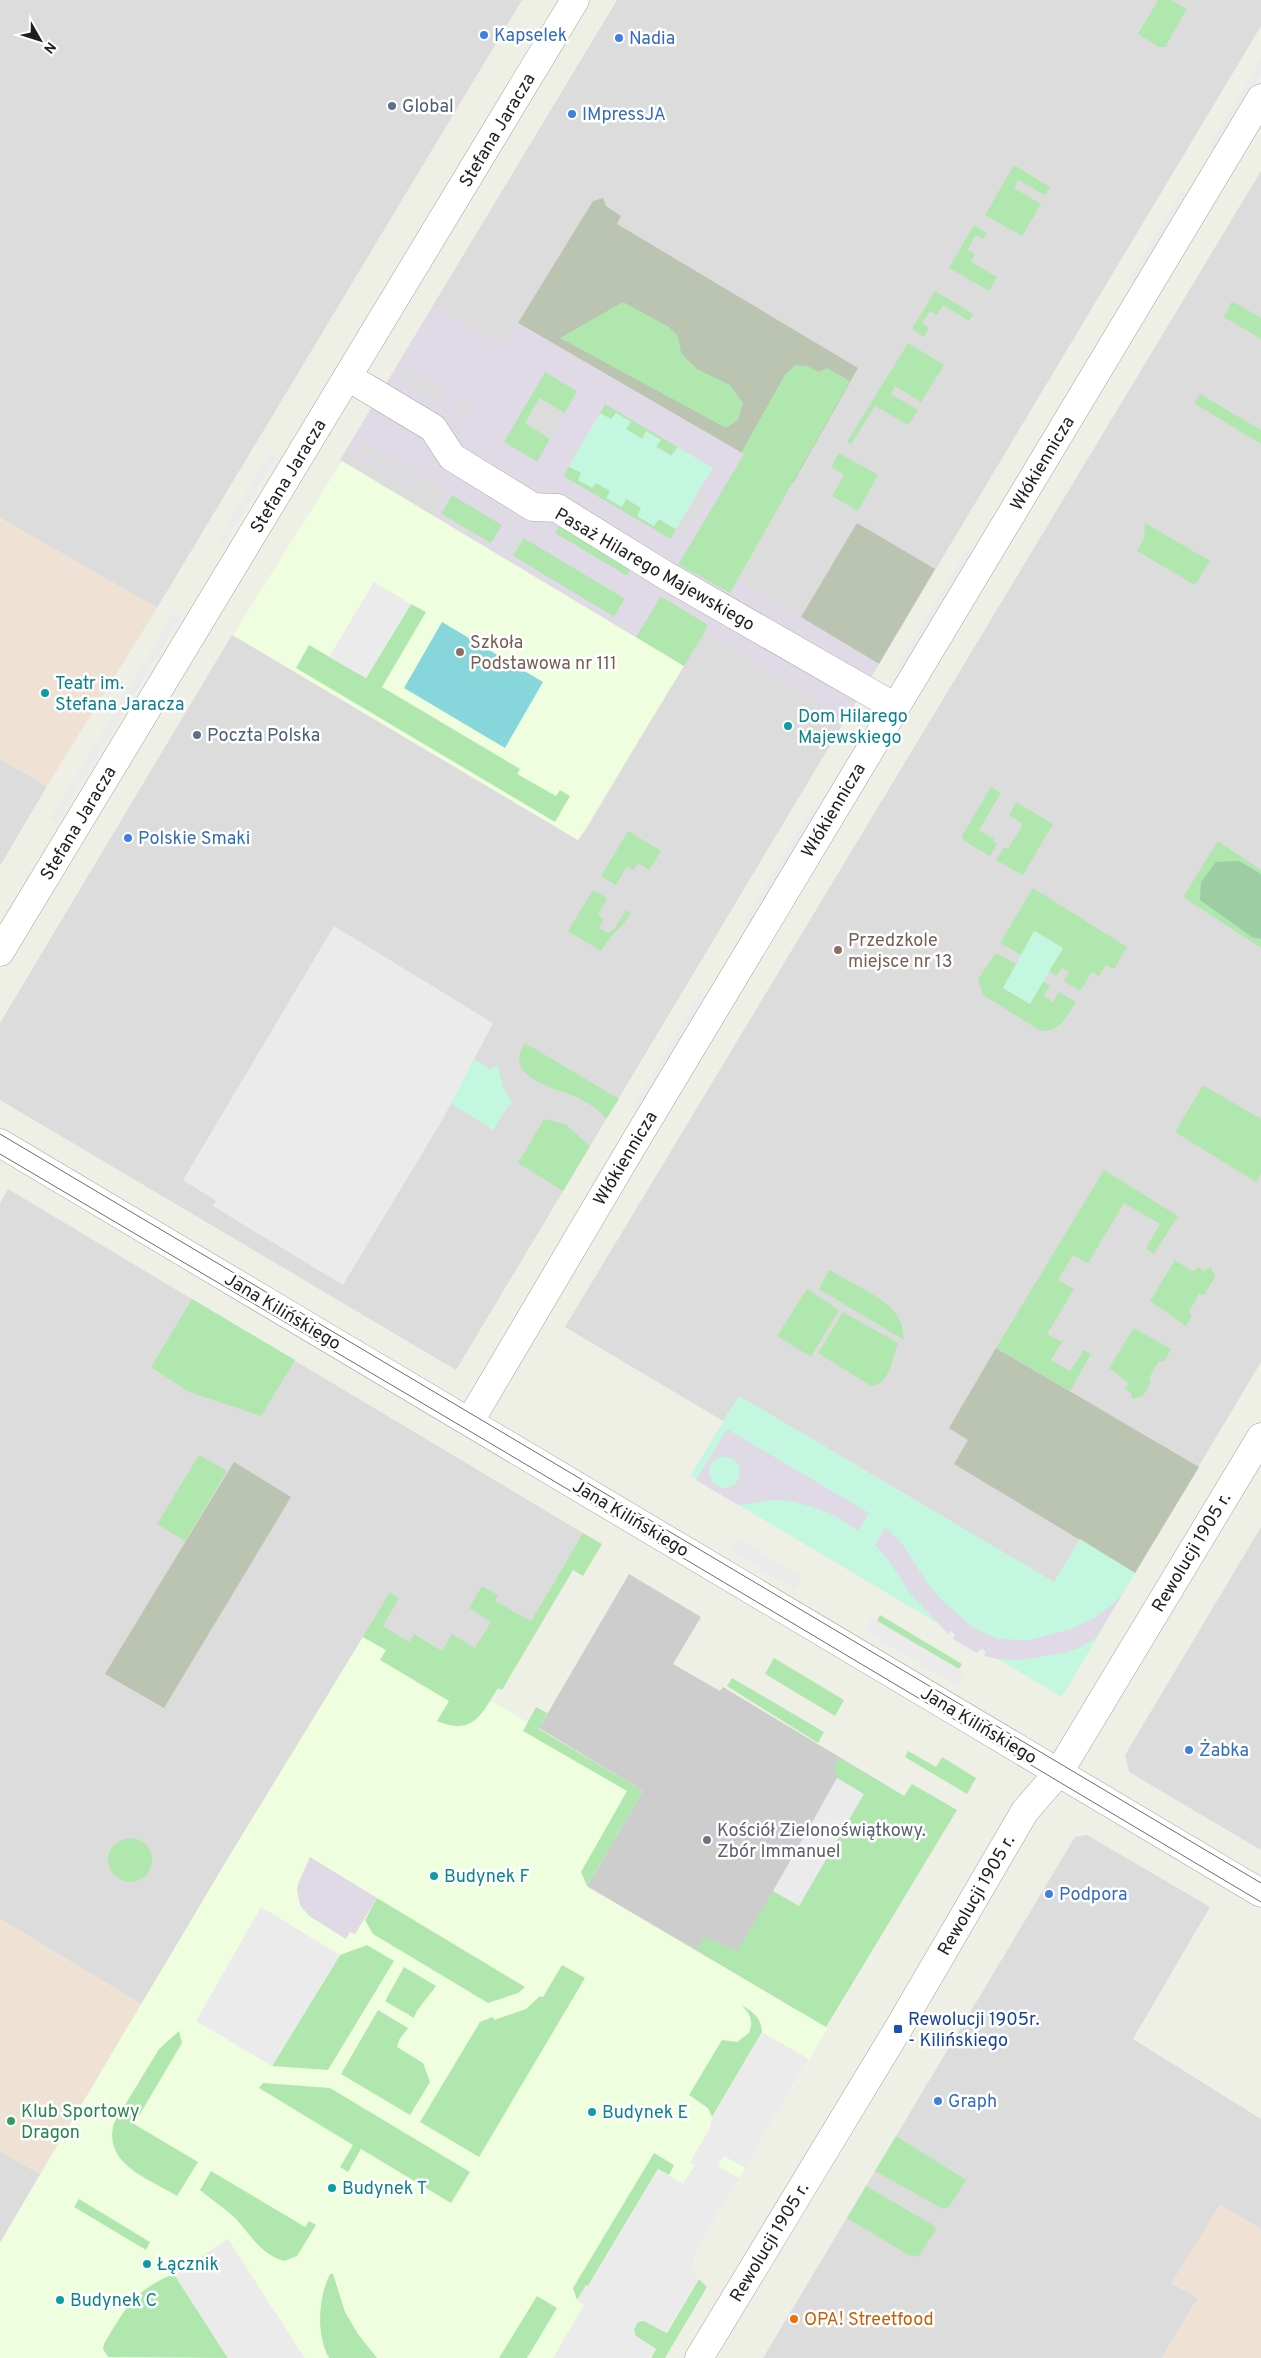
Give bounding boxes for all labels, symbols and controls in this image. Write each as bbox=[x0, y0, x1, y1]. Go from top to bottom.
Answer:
north arrow bbox=[15, 15, 65, 65]
place label: Kapselek bbox=[494, 25, 567, 48]
place label: Nadia bbox=[629, 28, 675, 51]
marker: Kapselek bbox=[478, 29, 490, 41]
marker: Nadia bbox=[613, 32, 625, 44]
text: N bbox=[39, 38, 59, 56]
street label: Stefana Jaracza bbox=[455, 69, 541, 192]
place label: Global bbox=[402, 96, 454, 119]
marker: Global bbox=[386, 100, 398, 112]
place label: IMpressJA bbox=[582, 104, 666, 127]
marker: IMpressJA bbox=[566, 108, 578, 120]
street label: Włókiennicza bbox=[1006, 412, 1081, 515]
street label: Stefana Jaracza bbox=[246, 415, 332, 538]
street label: Pasaż Hilarego Majewskiego bbox=[550, 503, 758, 637]
place label: Szkoła Podstawowa nr 111 bbox=[470, 632, 617, 676]
marker: Szkoła Podstawowa nr 111 bbox=[454, 646, 466, 658]
place label: Teatr im. Stefana Jaracza bbox=[55, 673, 184, 717]
marker: Teatr im. Stefana Jaracza bbox=[39, 687, 51, 699]
place label: Dom Hilarego Majewskiego bbox=[798, 706, 908, 750]
marker: Dom Hilarego Majewskiego bbox=[782, 720, 794, 732]
place label: Poczta Polska bbox=[207, 725, 320, 748]
marker: Poczta Polska bbox=[191, 729, 203, 741]
street label: Włókiennicza bbox=[797, 759, 872, 862]
street label: Stefana Jaracza bbox=[36, 762, 122, 885]
place label: Polskie Smaki bbox=[138, 828, 250, 851]
marker: Polskie Smaki bbox=[122, 832, 134, 844]
place label: Przedzkole miejsce nr 13 bbox=[848, 930, 953, 974]
marker: Przedzkole miejsce nr 13 bbox=[832, 944, 844, 956]
street label: Włókiennicza bbox=[589, 1107, 664, 1210]
street label: Jana Kilińskiego bbox=[220, 1268, 345, 1356]
street label: Jana Kilińskiego bbox=[568, 1475, 693, 1563]
street label: Rewolucji 1905 r. bbox=[1147, 1489, 1237, 1617]
street label: Jana Kilińskiego bbox=[916, 1682, 1041, 1770]
place label: Żabka bbox=[1199, 1738, 1249, 1763]
marker: Żabka bbox=[1183, 1744, 1195, 1756]
place label: Kościół Zielonoświątkowy. Zbór Immanuel bbox=[717, 1820, 926, 1864]
street label: Rewolucji 1905 r. bbox=[933, 1831, 1021, 1960]
marker: Kościół Zielonoświątkowy. Zbór Immanuel bbox=[701, 1834, 713, 1846]
place label: Budynek F bbox=[444, 1866, 530, 1889]
marker: Budynek F bbox=[428, 1870, 440, 1882]
place label: Podpora bbox=[1059, 1884, 1127, 1907]
marker: Podpora bbox=[1043, 1888, 1055, 1900]
place label: Rewolucji 1905r. - Kilińskiego bbox=[908, 2009, 1039, 2053]
marker: Rewolucji 1905r. - Kilińskiego bbox=[892, 2023, 904, 2035]
place label: Graph bbox=[948, 2091, 997, 2114]
marker: Graph bbox=[932, 2095, 944, 2107]
place label: Klub Sportowy Dragon bbox=[21, 2101, 139, 2145]
place label: Budynek E bbox=[602, 2102, 688, 2125]
marker: Budynek E bbox=[586, 2106, 598, 2118]
marker: Klub Sportowy Dragon bbox=[5, 2115, 17, 2127]
place label: Budynek T bbox=[342, 2178, 427, 2201]
street label: Rewolucji 1905 r. bbox=[725, 2179, 815, 2307]
marker: Budynek T bbox=[326, 2182, 338, 2194]
place label: Łącznik bbox=[157, 2254, 219, 2277]
marker: Łącznik bbox=[141, 2258, 153, 2270]
place label: Budynek C bbox=[70, 2290, 157, 2313]
marker: Budynek C bbox=[54, 2294, 66, 2306]
place label: OPA! Streetfood bbox=[804, 2309, 934, 2332]
marker: OPA! Streetfood bbox=[788, 2313, 800, 2325]

